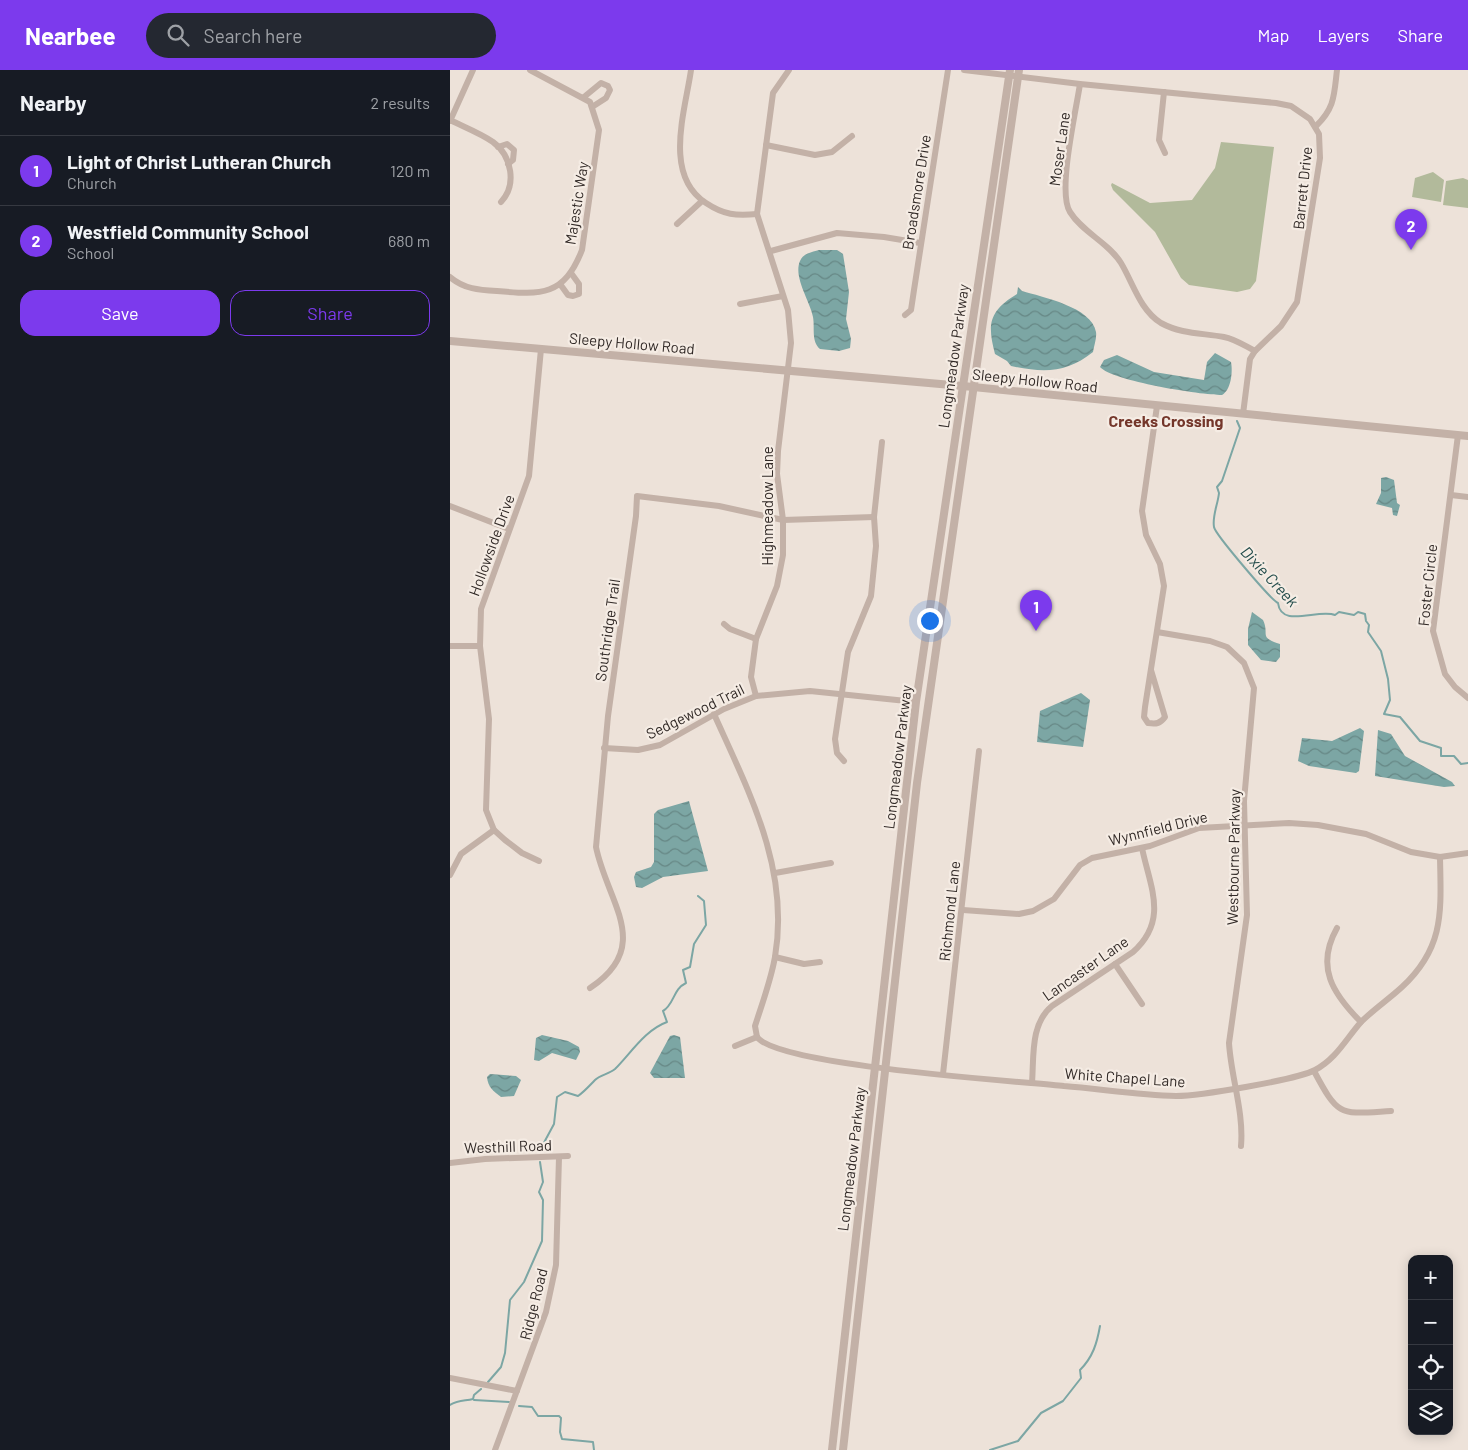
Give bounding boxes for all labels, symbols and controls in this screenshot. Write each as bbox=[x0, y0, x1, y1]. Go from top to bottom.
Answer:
search box bbox=[146, 13, 496, 58]
text: Nearbee bbox=[25, 21, 116, 50]
icon: search bbox=[164, 21, 192, 49]
text: Search here bbox=[204, 24, 302, 47]
text: Map bbox=[1257, 24, 1289, 46]
text: Layers bbox=[1317, 24, 1370, 46]
text: Share bbox=[1398, 24, 1443, 46]
text: Nearby bbox=[20, 90, 86, 115]
text: 2 results bbox=[371, 93, 430, 112]
street label: Moser Lane bbox=[1045, 111, 1073, 187]
street label: Broadsmore Drive bbox=[898, 133, 934, 251]
street label: Barrett Drive bbox=[1289, 146, 1315, 230]
text: Light of Christ Lutheran Church bbox=[67, 150, 331, 173]
street label: Majestic Way bbox=[561, 160, 591, 246]
text: 1 bbox=[33, 161, 39, 180]
text: 120 m bbox=[390, 161, 430, 180]
text: Church bbox=[67, 173, 117, 192]
pin: 2 bbox=[1395, 209, 1427, 250]
text: Westfield Community School bbox=[67, 220, 309, 243]
text: 2 bbox=[32, 231, 40, 250]
text: 680 m bbox=[388, 231, 430, 250]
text: School bbox=[67, 243, 114, 262]
street label: Longmeadow Parkway bbox=[934, 283, 972, 429]
button: Save bbox=[20, 290, 220, 336]
button: Share bbox=[230, 290, 430, 336]
street label: Sleepy Hollow Road bbox=[568, 329, 696, 357]
street label: Sleepy Hollow Road bbox=[971, 364, 1099, 396]
district label: Creeks Crossing bbox=[1109, 411, 1224, 430]
street label: Highmeadow Lane bbox=[758, 446, 776, 566]
street label: Hollowside Drive bbox=[464, 492, 518, 598]
water label: Dixie Creek bbox=[1237, 542, 1303, 610]
street label: Foster Circle bbox=[1414, 543, 1440, 627]
street label: Southridge Trail bbox=[591, 578, 623, 682]
pin: 1 bbox=[1020, 590, 1052, 631]
your location bbox=[917, 608, 943, 634]
street label: Sedgewood Trail bbox=[643, 679, 747, 743]
street label: Longmeadow Parkway bbox=[879, 684, 915, 830]
street label: Westbourne Parkway bbox=[1223, 789, 1243, 925]
street label: Wynnfield Drive bbox=[1107, 807, 1209, 849]
street label: Richmond Lane bbox=[935, 860, 963, 962]
street label: Lancaster Lane bbox=[1039, 932, 1131, 1004]
street label: White Chapel Lane bbox=[1064, 1064, 1186, 1090]
street label: Longmeadow Parkway bbox=[833, 1086, 869, 1232]
street label: Westhill Road bbox=[464, 1135, 552, 1157]
map controls bbox=[1408, 1255, 1453, 1435]
button: + bbox=[1408, 1255, 1453, 1300]
street label: Ridge Road bbox=[515, 1266, 551, 1342]
button: − bbox=[1408, 1300, 1453, 1345]
button: locate bbox=[1408, 1345, 1453, 1390]
button: layers bbox=[1408, 1390, 1453, 1435]

